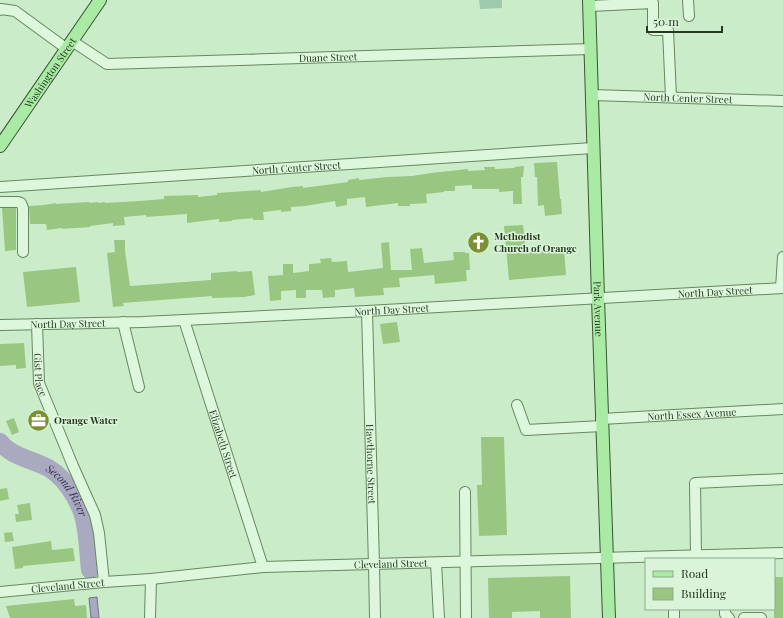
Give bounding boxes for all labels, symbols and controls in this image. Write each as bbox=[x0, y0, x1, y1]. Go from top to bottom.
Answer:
scale bar bbox=[647, 8, 722, 34]
text: 50 m bbox=[653, 13, 679, 29]
street label: Washington Street bbox=[21, 34, 80, 111]
street label: Duane Street bbox=[299, 49, 358, 65]
street label: North Center Street bbox=[643, 90, 733, 106]
street label: North Center Street bbox=[252, 158, 342, 177]
church icon: Methodist Church of Orange bbox=[466, 229, 492, 255]
place label: Methodist Church of Orange bbox=[494, 229, 577, 255]
street label: Park Avenue bbox=[590, 281, 606, 337]
street label: North Day Street bbox=[677, 283, 753, 301]
street label: North Day Street bbox=[354, 301, 430, 319]
street label: North Day Street bbox=[30, 316, 106, 331]
street label: Gist Place bbox=[31, 353, 51, 399]
street label: North Essex Avenue bbox=[647, 405, 737, 423]
office icon: Orange Water bbox=[25, 407, 51, 433]
street label: Elizabeth Street bbox=[206, 408, 241, 480]
place label: Orange Water bbox=[54, 413, 118, 427]
street label: Hawthorne Street bbox=[363, 424, 379, 505]
water label: Second River bbox=[43, 460, 91, 519]
street label: Cleveland Street bbox=[354, 556, 428, 572]
legend bbox=[645, 558, 775, 610]
text: Road bbox=[681, 565, 708, 581]
street label: Cleveland Street bbox=[30, 575, 105, 596]
text: Building bbox=[681, 585, 727, 601]

